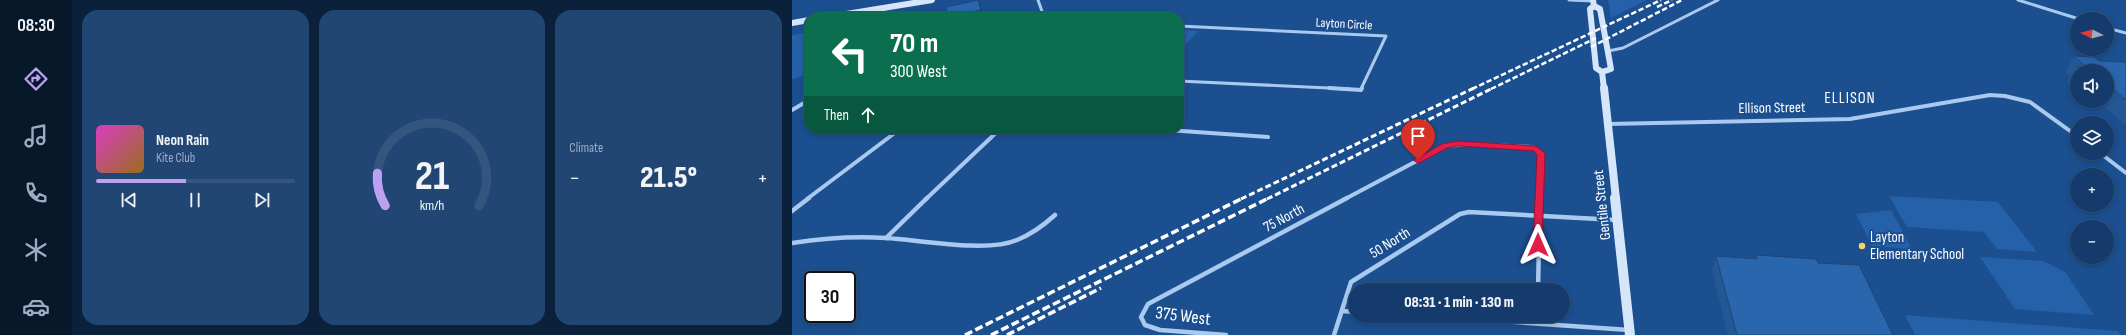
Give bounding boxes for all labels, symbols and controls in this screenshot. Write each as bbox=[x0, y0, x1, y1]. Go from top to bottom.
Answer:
north arrow bbox=[2070, 12, 2114, 56]
map controls bbox=[2070, 12, 2114, 264]
text: 08:30 bbox=[17, 15, 55, 36]
street label: Layton Circle bbox=[1315, 15, 1373, 33]
text: 70 m bbox=[890, 27, 938, 60]
icon: left bbox=[824, 28, 876, 80]
text: 300 West bbox=[890, 61, 947, 82]
button: sound bbox=[2070, 64, 2114, 108]
icon: directions bbox=[22, 65, 50, 93]
district label: ELLISON bbox=[1824, 89, 1876, 108]
street label: Ellison Street bbox=[1738, 98, 1806, 118]
icon: ahead bbox=[857, 104, 879, 126]
text: Then bbox=[824, 106, 849, 125]
button: layers bbox=[2070, 116, 2114, 160]
pin bbox=[1401, 119, 1435, 160]
icon: music bbox=[22, 122, 50, 150]
icon: arrive bbox=[1407, 125, 1429, 147]
text: Neon Rain bbox=[156, 131, 209, 150]
text: Climate bbox=[569, 140, 603, 156]
text: Kite Club bbox=[156, 150, 195, 166]
text: 21 bbox=[415, 151, 449, 200]
text: 21.5° bbox=[640, 160, 697, 196]
text: − bbox=[569, 165, 580, 192]
text: + bbox=[757, 165, 768, 192]
button: + bbox=[2070, 168, 2114, 212]
street label: Gentile Street bbox=[1589, 169, 1615, 241]
icon: phone bbox=[22, 179, 50, 207]
icon: previous bbox=[118, 189, 140, 211]
icon: pause bbox=[184, 189, 206, 211]
icon: next bbox=[251, 189, 273, 211]
text: km/h bbox=[420, 196, 444, 213]
street label: 75 North bbox=[1260, 199, 1308, 237]
button: − bbox=[2070, 220, 2114, 264]
street label: 50 North bbox=[1366, 223, 1414, 263]
position arrow bbox=[1517, 224, 1559, 266]
place label: Layton Elementary School bbox=[1870, 228, 1964, 264]
icon: climate bbox=[22, 236, 50, 264]
marker: Layton Elementary School bbox=[1857, 241, 1867, 251]
speed limit sign: 30 bbox=[804, 271, 856, 323]
icon: car bbox=[22, 293, 50, 321]
text: 08:31 · 1 min · 130 m bbox=[1404, 293, 1514, 312]
street label: 375 West bbox=[1154, 302, 1212, 330]

